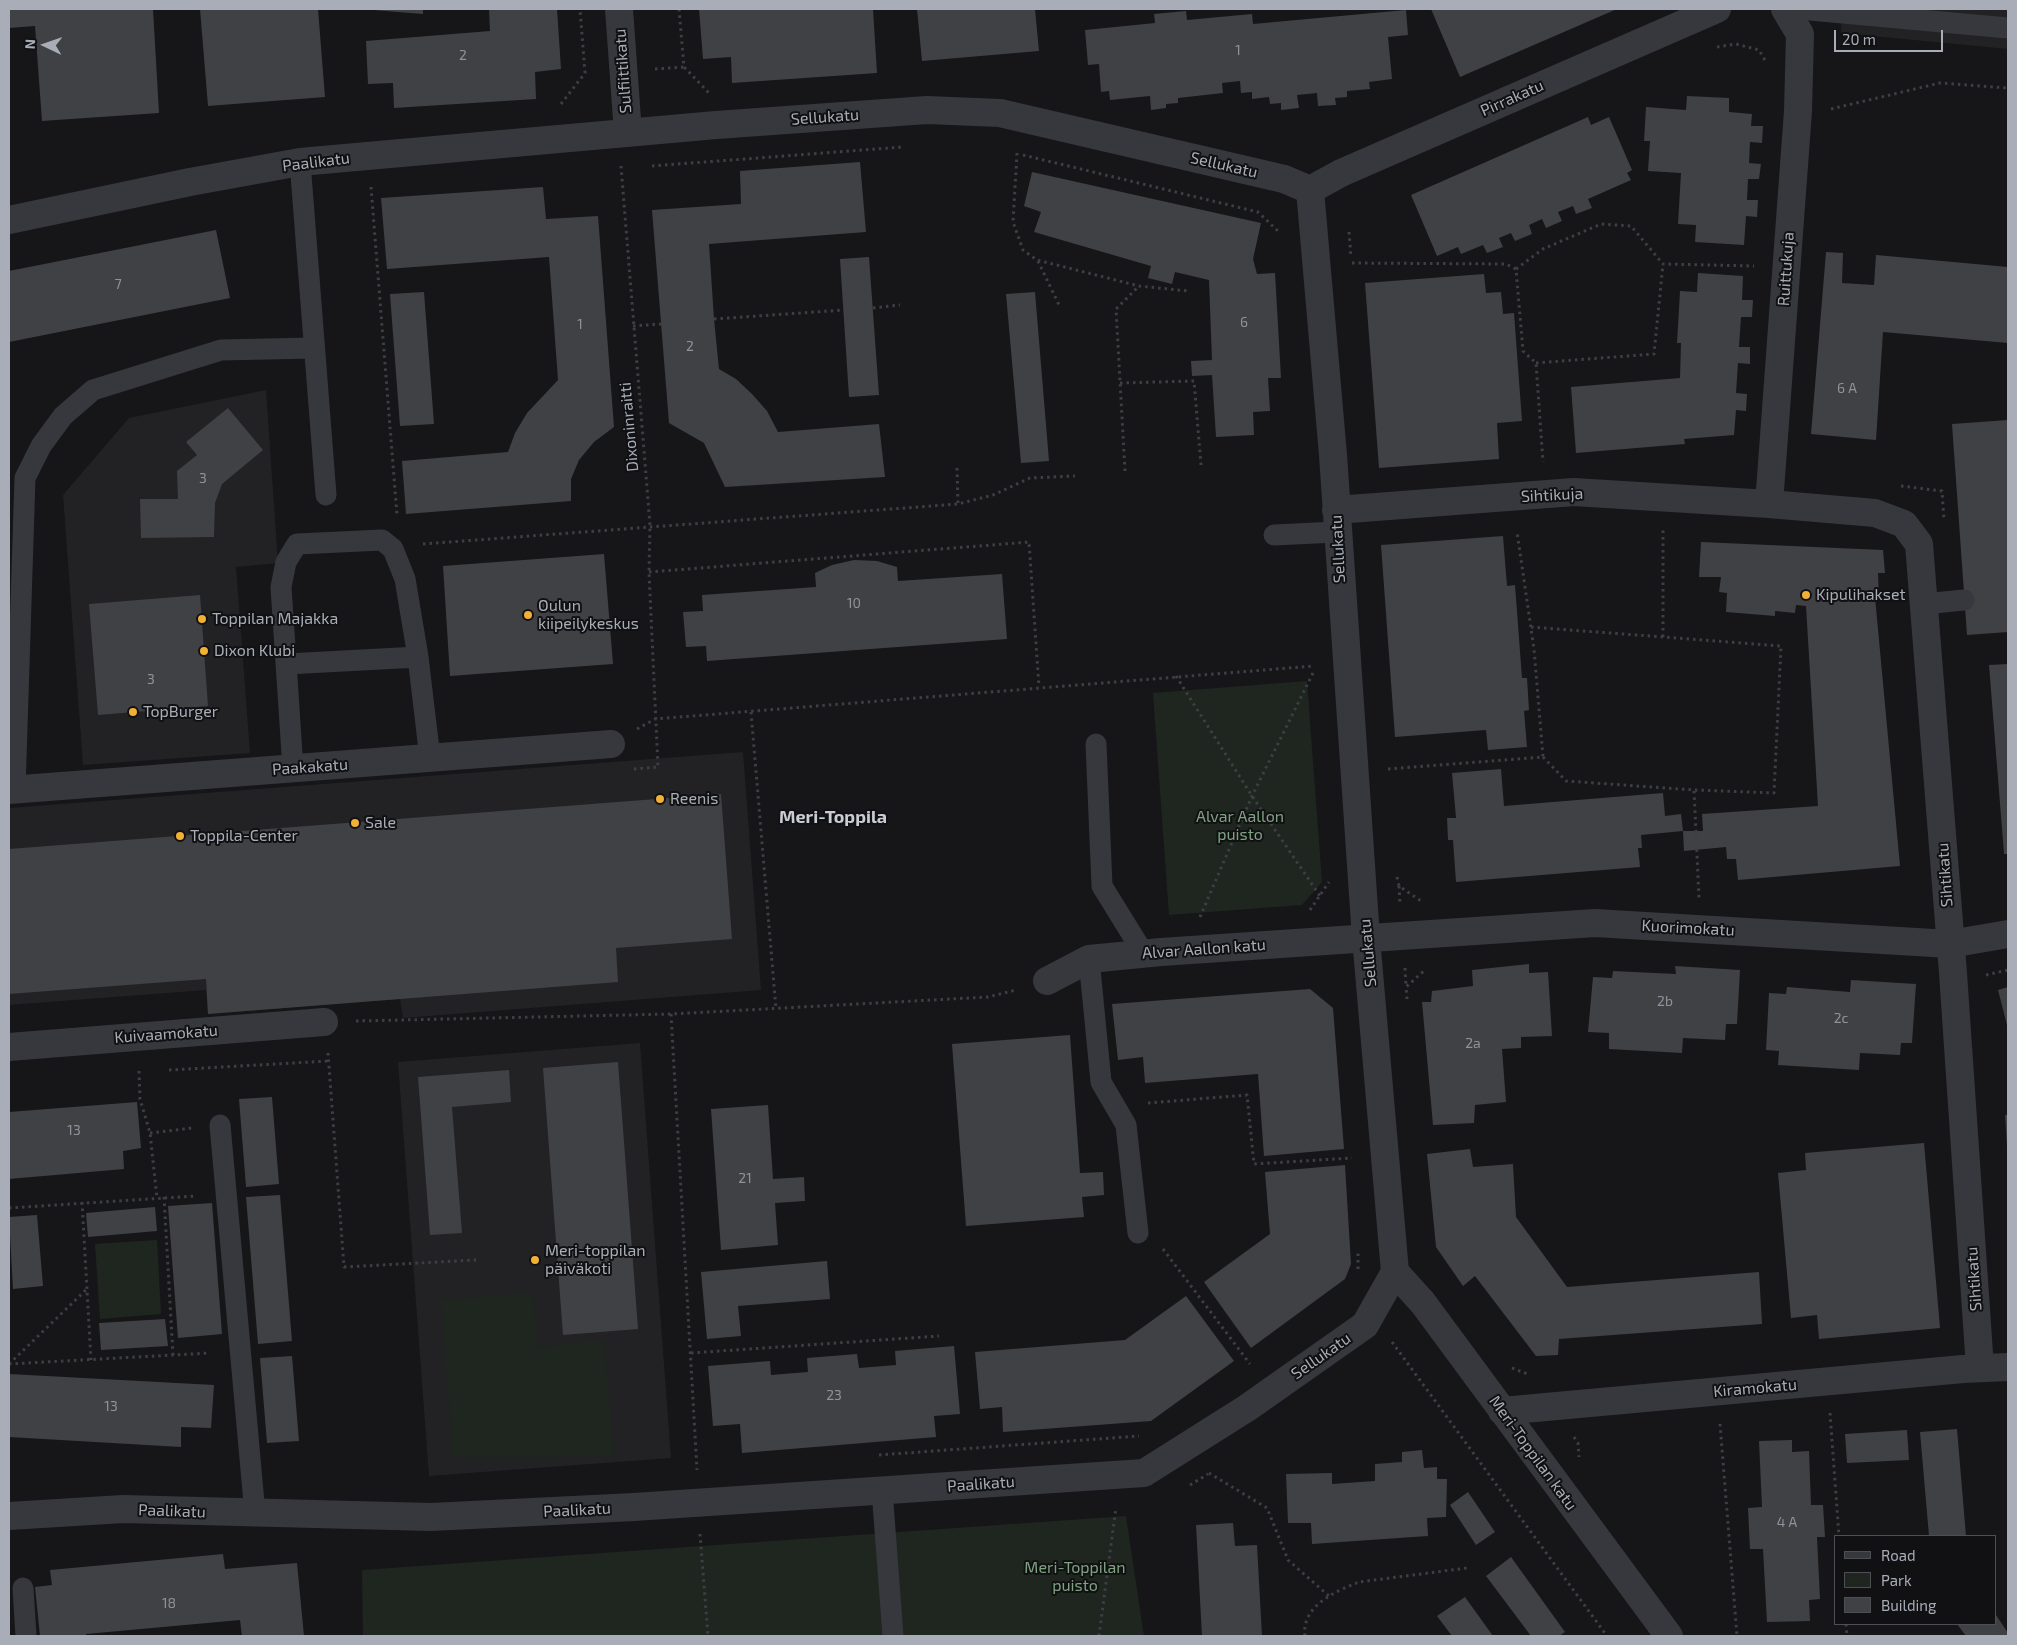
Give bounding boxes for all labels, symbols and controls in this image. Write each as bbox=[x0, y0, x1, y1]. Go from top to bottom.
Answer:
north arrow bbox=[20, 20, 70, 70]
scale bar bbox=[1837, 20, 1946, 52]
street label: Sulfiittikatu bbox=[610, 28, 636, 114]
text: 20 m bbox=[1842, 30, 1876, 48]
text: N bbox=[21, 39, 38, 50]
house number: 1 bbox=[1235, 42, 1241, 58]
house number: 2 bbox=[459, 47, 467, 63]
street label: Pirrakatu bbox=[1477, 76, 1547, 120]
street label: Sellukatu bbox=[790, 105, 860, 129]
street label: Paalikatu bbox=[281, 148, 351, 176]
street label: Sellukatu bbox=[1189, 148, 1259, 182]
street label: Ruittukuja bbox=[1774, 231, 1798, 307]
house number: 7 bbox=[114, 276, 122, 292]
house number: 6 bbox=[1240, 314, 1248, 330]
house number: 1 bbox=[577, 316, 583, 332]
house number: 2 bbox=[686, 338, 694, 354]
house number: 6 A bbox=[1837, 380, 1857, 396]
street label: Dixoninraitti bbox=[616, 381, 642, 473]
house number: 3 bbox=[199, 470, 207, 486]
street label: Sihtikuja bbox=[1520, 484, 1584, 506]
street label: Sellukatu bbox=[1327, 514, 1349, 584]
place label: Kipulihakset bbox=[1816, 585, 1906, 605]
marker: Kipulihakset bbox=[1800, 589, 1812, 601]
house number: 10 bbox=[847, 595, 861, 611]
place label: Oulun kiipeilykeskus bbox=[538, 596, 639, 634]
place label: Toppilan Majakka bbox=[212, 609, 338, 629]
marker: Oulun kiipeilykeskus bbox=[522, 609, 534, 621]
marker: Toppilan Majakka bbox=[196, 613, 208, 625]
place label: Dixon Klubi bbox=[214, 641, 295, 661]
marker: Dixon Klubi bbox=[198, 645, 210, 657]
house number: 3 bbox=[147, 671, 155, 687]
place label: TopBurger bbox=[143, 702, 218, 722]
marker: TopBurger bbox=[127, 706, 139, 718]
street label: Paakakatu bbox=[271, 755, 349, 779]
place label: Reenis bbox=[670, 789, 718, 809]
marker: Reenis bbox=[654, 793, 666, 805]
district label: Meri-Toppila bbox=[779, 806, 887, 828]
park label: Alvar Aallon puisto bbox=[1196, 807, 1284, 845]
place label: Sale bbox=[365, 813, 396, 833]
marker: Sale bbox=[349, 817, 361, 829]
place label: Toppila-Center bbox=[190, 826, 298, 846]
marker: Toppila-Center bbox=[174, 830, 186, 842]
street label: Sihtikatu bbox=[1933, 842, 1957, 908]
street label: Kuorimokatu bbox=[1641, 916, 1735, 940]
street label: Sellukatu bbox=[1355, 918, 1381, 988]
street label: Alvar Aallon katu bbox=[1142, 935, 1266, 963]
house number: 2b bbox=[1657, 993, 1673, 1009]
house number: 2c bbox=[1834, 1010, 1848, 1026]
street label: Kuivaamokatu bbox=[114, 1021, 218, 1047]
house number: 2a bbox=[1465, 1035, 1481, 1051]
house number: 13 bbox=[67, 1122, 81, 1138]
house number: 21 bbox=[738, 1170, 752, 1186]
place label: Meri-toppilan päiväkoti bbox=[545, 1241, 646, 1279]
street label: Sihtikatu bbox=[1962, 1246, 1986, 1312]
marker: Meri-toppilan päiväkoti bbox=[529, 1254, 541, 1266]
street label: Sellukatu bbox=[1288, 1329, 1354, 1383]
street label: Kiramokatu bbox=[1712, 1375, 1798, 1401]
house number: 23 bbox=[826, 1387, 842, 1403]
street label: Meri-Toppilan katu bbox=[1485, 1392, 1581, 1514]
house number: 13 bbox=[104, 1398, 118, 1414]
street label: Paalikatu bbox=[947, 1472, 1015, 1496]
street label: Paalikatu bbox=[543, 1499, 611, 1521]
street label: Paalikatu bbox=[138, 1500, 206, 1522]
house number: 4 A bbox=[1777, 1514, 1797, 1530]
legend bbox=[1834, 1535, 1997, 1625]
text: Road bbox=[1881, 1546, 1916, 1564]
park label: Meri-Toppilan puisto bbox=[1024, 1558, 1126, 1596]
text: Park bbox=[1881, 1571, 1912, 1589]
house number: 18 bbox=[162, 1595, 176, 1611]
text: Building bbox=[1881, 1596, 1936, 1614]

